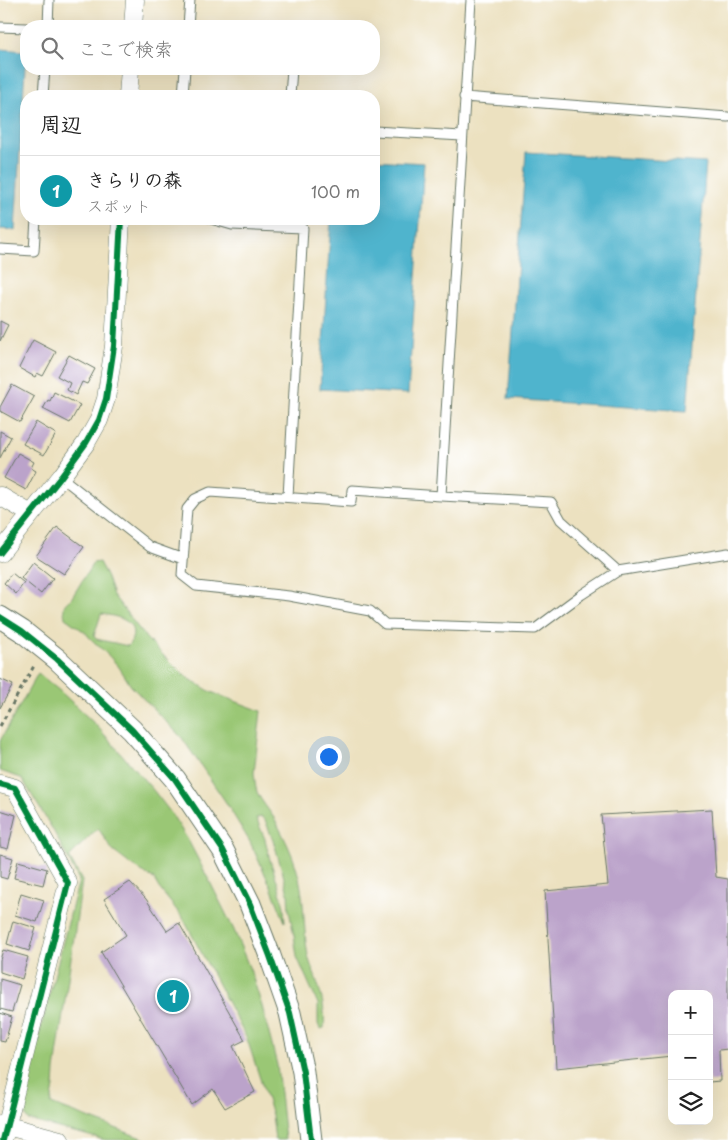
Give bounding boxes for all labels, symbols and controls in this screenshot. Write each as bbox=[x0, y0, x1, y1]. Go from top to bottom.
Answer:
search box bbox=[20, 20, 380, 75]
icon: search bbox=[38, 34, 66, 62]
text: ここで検索 bbox=[78, 34, 173, 62]
text: 周辺 bbox=[40, 107, 82, 139]
text: きらりの森 bbox=[87, 165, 182, 193]
text: 1 bbox=[52, 179, 60, 203]
text: 100 m bbox=[311, 179, 360, 203]
text: スポット bbox=[87, 193, 151, 217]
your location bbox=[316, 744, 342, 770]
pin: 1 bbox=[157, 977, 189, 1015]
map controls bbox=[668, 990, 713, 1125]
button: + bbox=[668, 990, 713, 1035]
button: − bbox=[668, 1035, 713, 1080]
button: layers bbox=[668, 1080, 713, 1125]

